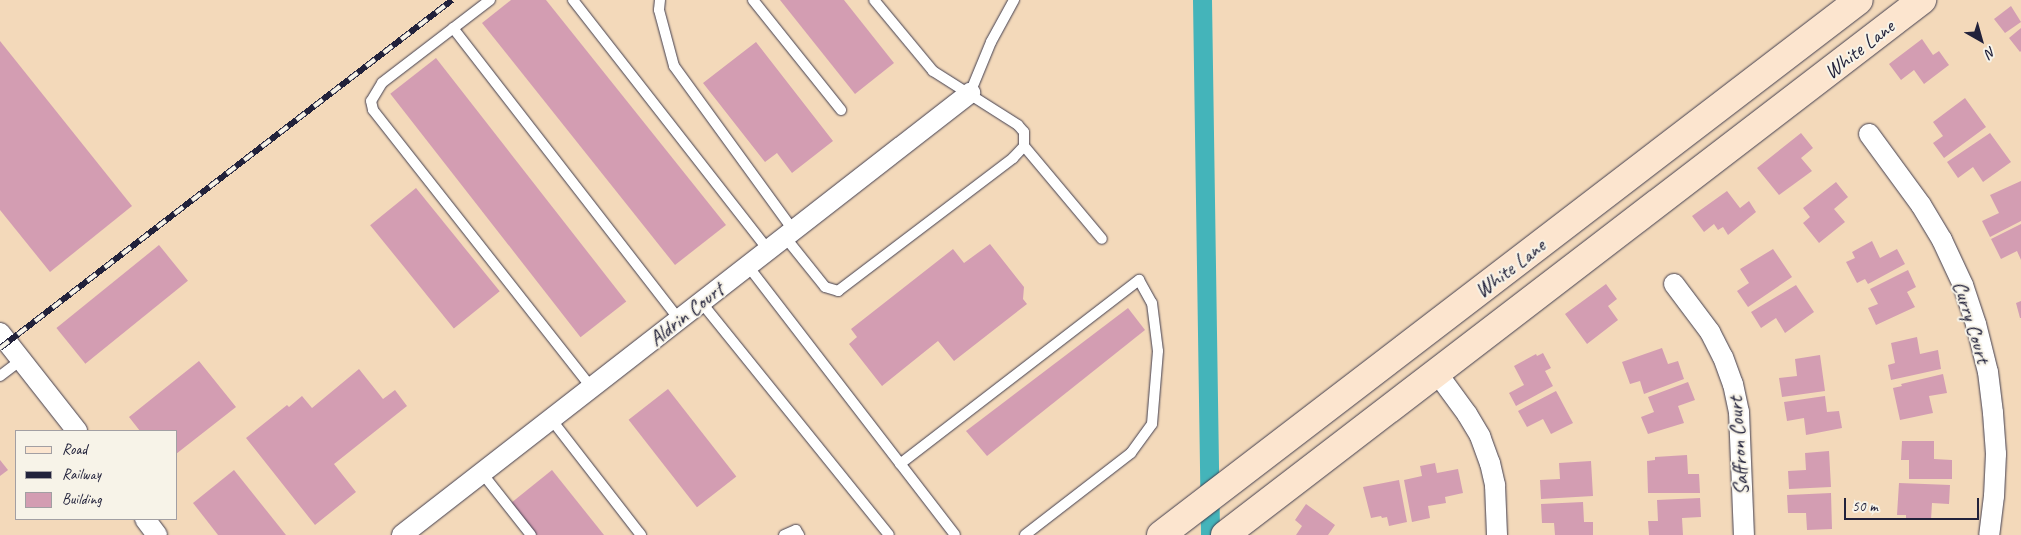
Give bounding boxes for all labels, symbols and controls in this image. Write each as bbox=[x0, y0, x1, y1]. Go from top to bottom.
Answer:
street label: White Lane bbox=[1819, 14, 1899, 84]
north arrow bbox=[1956, 15, 2006, 65]
text: N bbox=[1982, 43, 1999, 62]
street label: White Lane bbox=[1470, 233, 1550, 303]
street label: Aldrin Court bbox=[644, 277, 728, 351]
street label: Curry Court bbox=[1948, 278, 1996, 366]
street label: Saffron Court bbox=[1722, 396, 1754, 496]
legend bbox=[15, 430, 178, 520]
text: Road bbox=[62, 440, 87, 459]
text: Railway bbox=[62, 465, 101, 484]
scale bar bbox=[1846, 488, 1981, 520]
text: Building bbox=[62, 490, 101, 509]
text: 50 m bbox=[1852, 497, 1878, 516]

